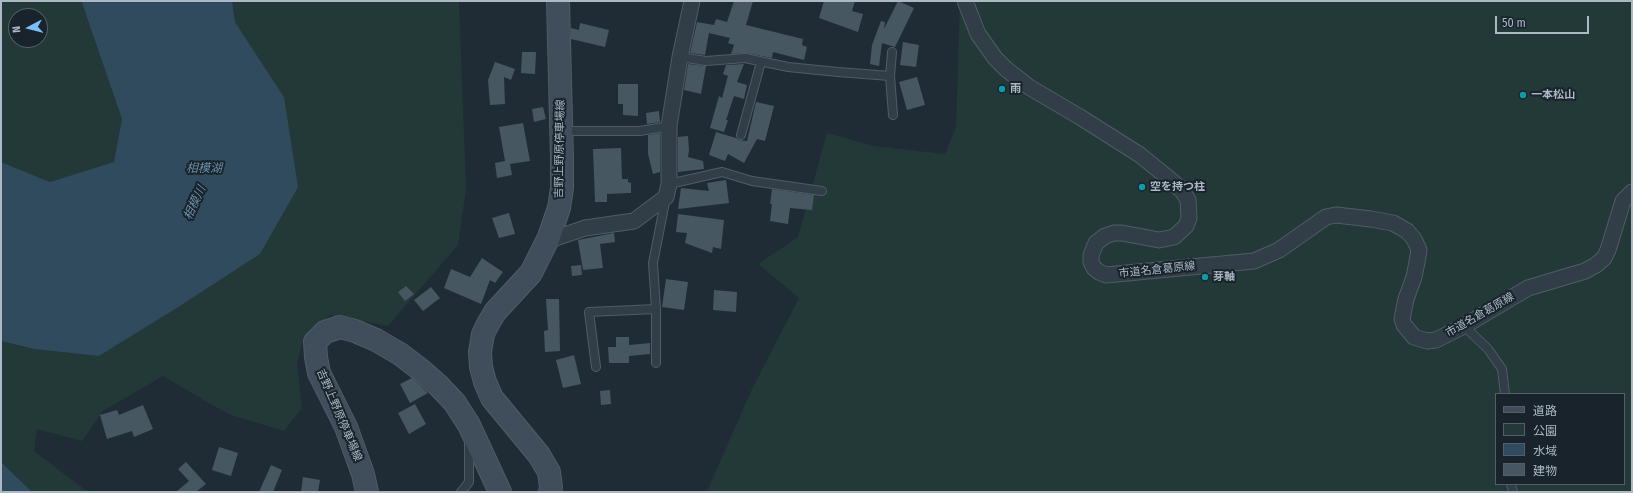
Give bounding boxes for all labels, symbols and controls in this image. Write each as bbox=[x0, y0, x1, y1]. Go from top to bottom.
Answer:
north arrow bbox=[8, 8, 48, 48]
scale bar bbox=[1497, 8, 1591, 34]
text: 50 m bbox=[1502, 16, 1526, 30]
text: N bbox=[10, 25, 23, 33]
place label: 雨 bbox=[1010, 82, 1021, 96]
marker: 雨 bbox=[997, 84, 1007, 94]
place label: 一本松山 bbox=[1531, 88, 1575, 102]
marker: 一本松山 bbox=[1518, 90, 1528, 100]
street label: 吉野上野原停車場線 bbox=[553, 99, 567, 199]
water label: 相模湖 bbox=[186, 162, 222, 176]
place label: 空を持つ柱 bbox=[1150, 180, 1205, 194]
marker: 空を持つ柱 bbox=[1137, 182, 1147, 192]
water label: 相模川 bbox=[181, 184, 209, 222]
street label: 市道名倉葛原線 bbox=[1118, 259, 1196, 281]
place label: 芽軸 bbox=[1213, 270, 1235, 284]
marker: 芽軸 bbox=[1200, 272, 1210, 282]
street label: 市道名倉葛原線 bbox=[1443, 290, 1517, 340]
street label: 吉野上野原停車場線 bbox=[314, 367, 364, 463]
legend bbox=[1495, 393, 1625, 485]
text: 道路 bbox=[1533, 404, 1557, 418]
text: 公園 bbox=[1533, 424, 1557, 438]
text: 水域 bbox=[1533, 444, 1557, 458]
text: 建物 bbox=[1533, 464, 1557, 478]

